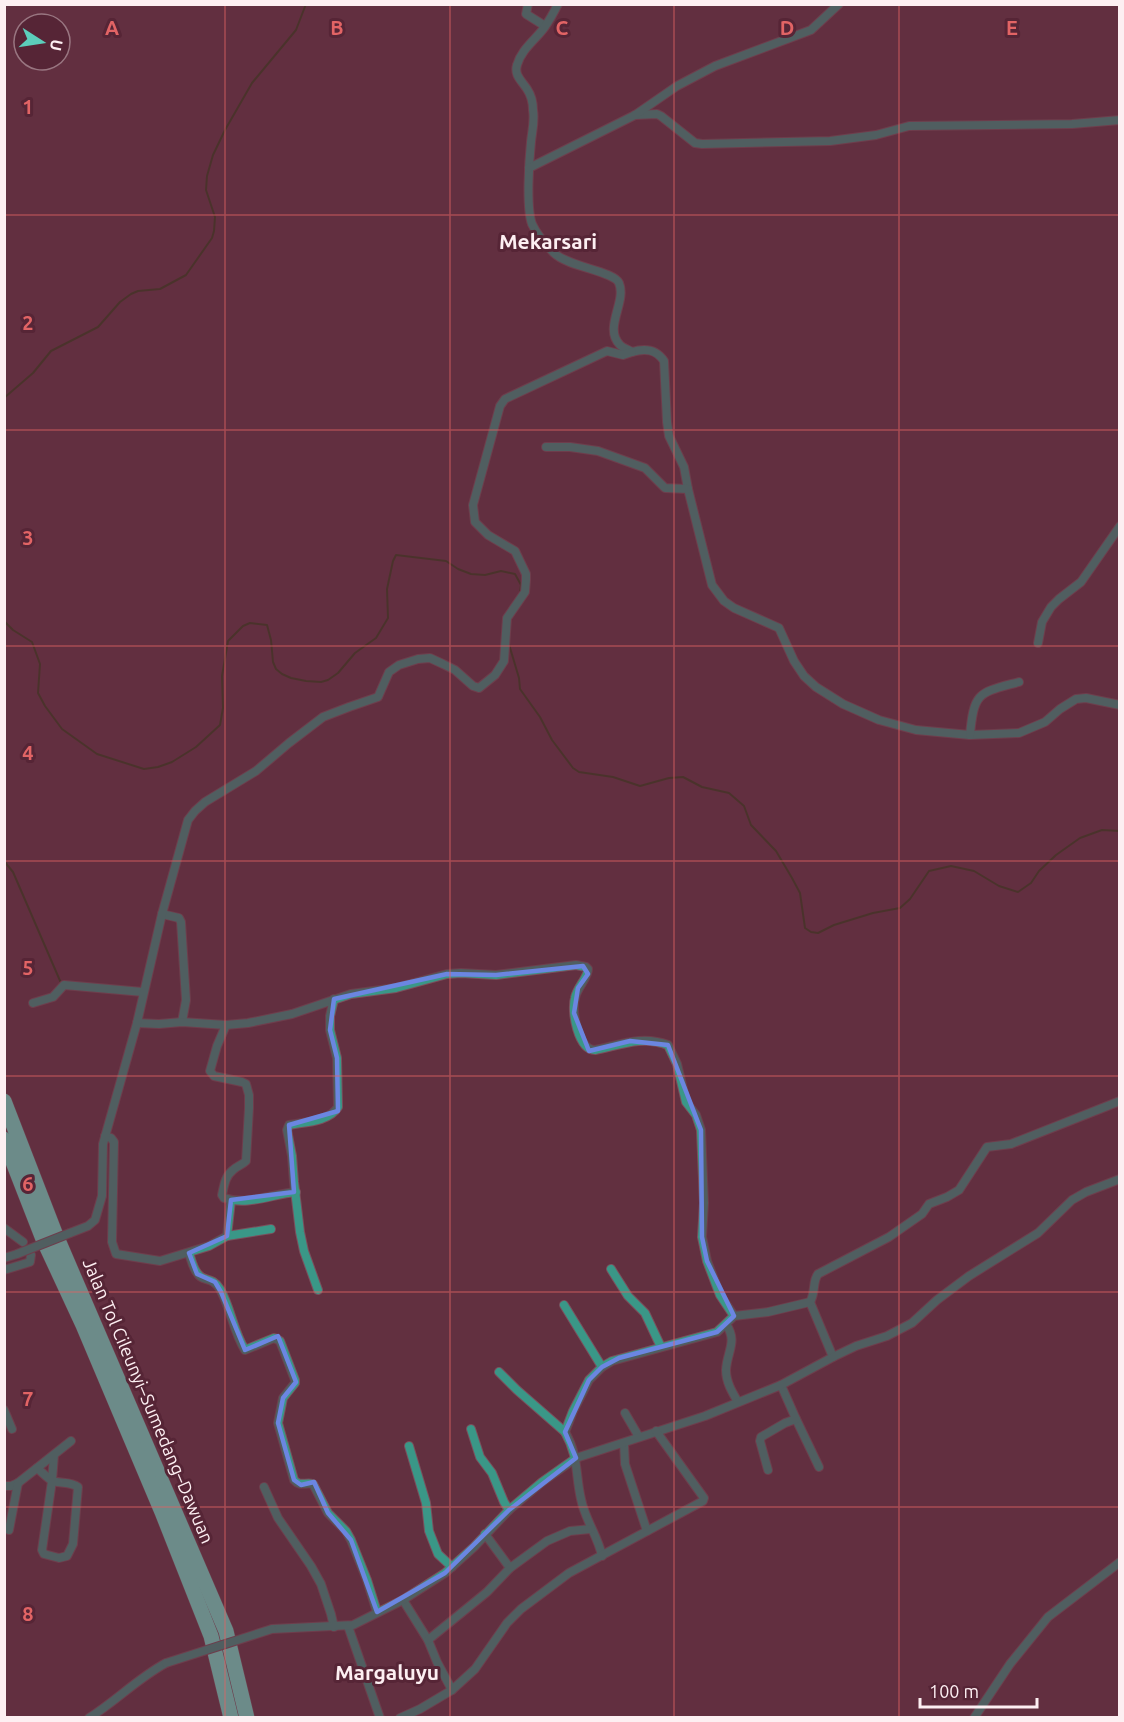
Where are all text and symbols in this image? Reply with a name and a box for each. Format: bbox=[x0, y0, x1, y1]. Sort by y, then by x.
north arrow bbox=[12, 12, 72, 72]
text: A bbox=[105, 16, 119, 39]
text: B bbox=[330, 16, 344, 39]
text: C bbox=[556, 16, 569, 39]
text: D bbox=[780, 16, 794, 39]
text: E bbox=[1006, 16, 1018, 39]
text: U bbox=[47, 38, 67, 52]
text: 1 bbox=[22, 95, 34, 118]
district label: Mekarsari bbox=[499, 229, 597, 253]
text: 2 bbox=[22, 311, 34, 334]
text: 3 bbox=[22, 526, 34, 549]
text: 4 bbox=[22, 741, 34, 764]
text: 5 bbox=[22, 956, 34, 979]
text: 6 bbox=[22, 1172, 34, 1195]
street label: Jalan Tol Cileunyi–Sumedang–Dawuan bbox=[80, 1255, 218, 1546]
text: 7 bbox=[22, 1387, 34, 1410]
text: 8 bbox=[22, 1602, 34, 1625]
district label: Margaluyu bbox=[335, 1660, 439, 1684]
scale bar bbox=[920, 1671, 1037, 1709]
text: 100 m bbox=[929, 1681, 979, 1701]

